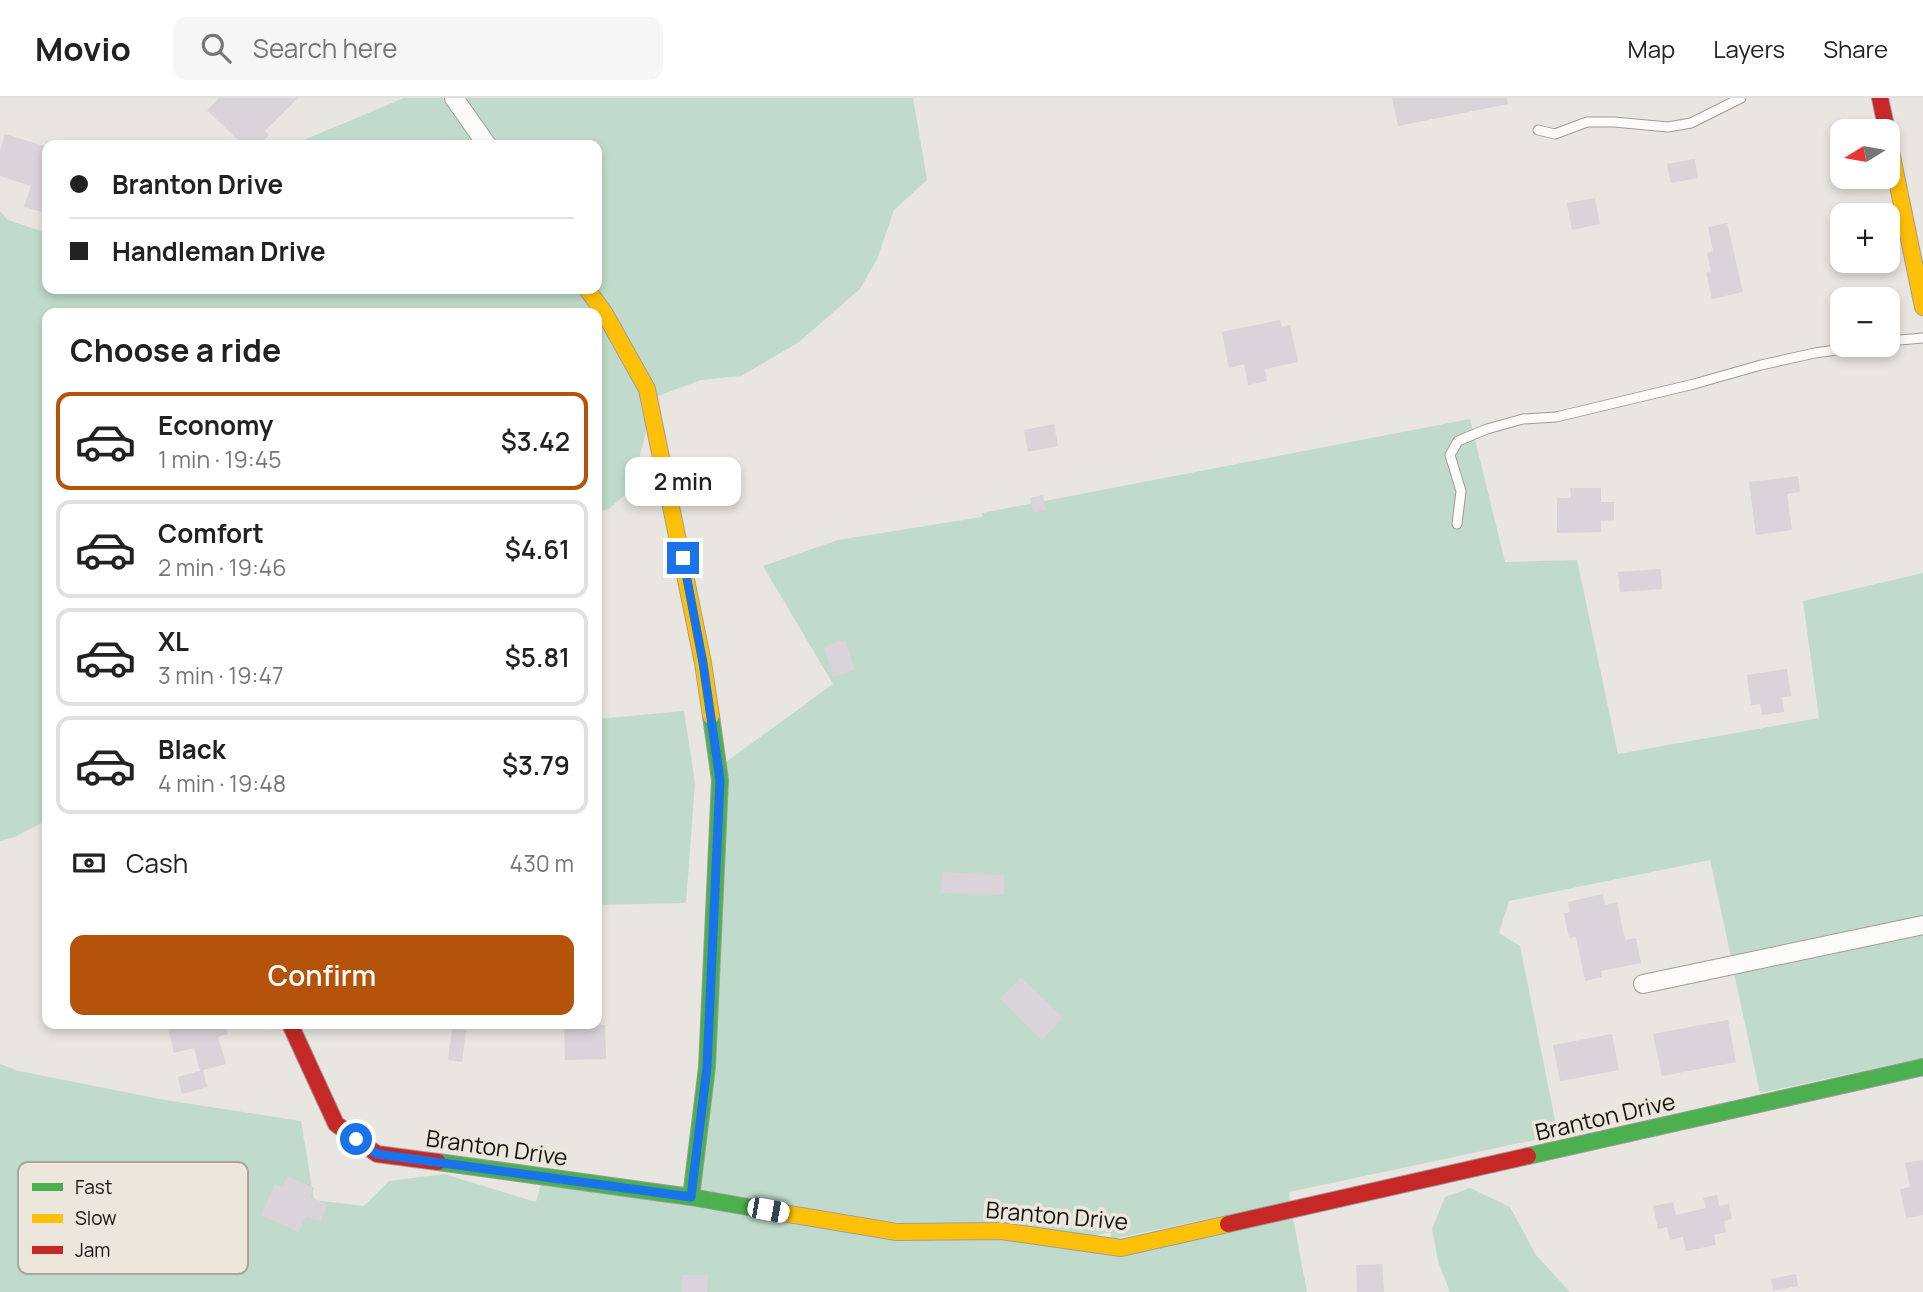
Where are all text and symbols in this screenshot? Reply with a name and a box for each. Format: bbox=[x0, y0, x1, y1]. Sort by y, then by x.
search box bbox=[173, 17, 663, 80]
text: Movio bbox=[35, 26, 131, 71]
icon: search bbox=[197, 29, 235, 67]
text: Search here bbox=[253, 30, 397, 66]
text: Map bbox=[1628, 32, 1675, 65]
text: Layers bbox=[1713, 32, 1785, 65]
text: Share bbox=[1823, 32, 1888, 65]
north arrow bbox=[1830, 119, 1900, 189]
map controls bbox=[1830, 119, 1900, 357]
text: Branton Drive bbox=[112, 166, 283, 202]
button: + bbox=[1830, 203, 1900, 273]
text: Handleman Drive bbox=[112, 233, 326, 269]
button: − bbox=[1830, 287, 1900, 357]
text: Choose a ride bbox=[70, 328, 281, 372]
text: Economy bbox=[158, 407, 273, 443]
icon: car bbox=[74, 410, 137, 473]
text: $3.42 bbox=[501, 423, 570, 459]
text: 1 min · 19:45 bbox=[158, 443, 281, 475]
callout: 2 min bbox=[625, 456, 741, 505]
text: 2 min bbox=[654, 465, 712, 497]
text: Comfort bbox=[158, 515, 264, 551]
icon: car bbox=[74, 518, 137, 581]
text: $4.61 bbox=[505, 531, 570, 567]
route end bbox=[667, 542, 699, 574]
text: 2 min · 19:46 bbox=[158, 551, 287, 583]
text: XL bbox=[158, 623, 189, 659]
icon: car bbox=[74, 626, 137, 689]
text: $5.81 bbox=[505, 639, 570, 675]
text: 3 min · 19:47 bbox=[158, 659, 284, 691]
text: Black bbox=[158, 731, 226, 767]
icon: car bbox=[74, 734, 137, 797]
text: $3.79 bbox=[502, 747, 570, 783]
text: 4 min · 19:48 bbox=[158, 767, 286, 799]
icon: cash bbox=[70, 844, 108, 882]
text: Cash bbox=[126, 845, 188, 881]
text: 430 m bbox=[510, 847, 574, 879]
button: Confirm bbox=[70, 935, 574, 1015]
street label: Branton Drive bbox=[1532, 1084, 1678, 1148]
street label: Branton Drive bbox=[424, 1121, 570, 1173]
route start bbox=[340, 1123, 372, 1155]
legend bbox=[18, 1162, 248, 1274]
text: Fast bbox=[75, 1174, 112, 1200]
street label: Branton Drive bbox=[984, 1193, 1130, 1237]
car bbox=[746, 1196, 791, 1224]
text: Slow bbox=[75, 1205, 117, 1231]
text: Jam bbox=[75, 1237, 110, 1263]

